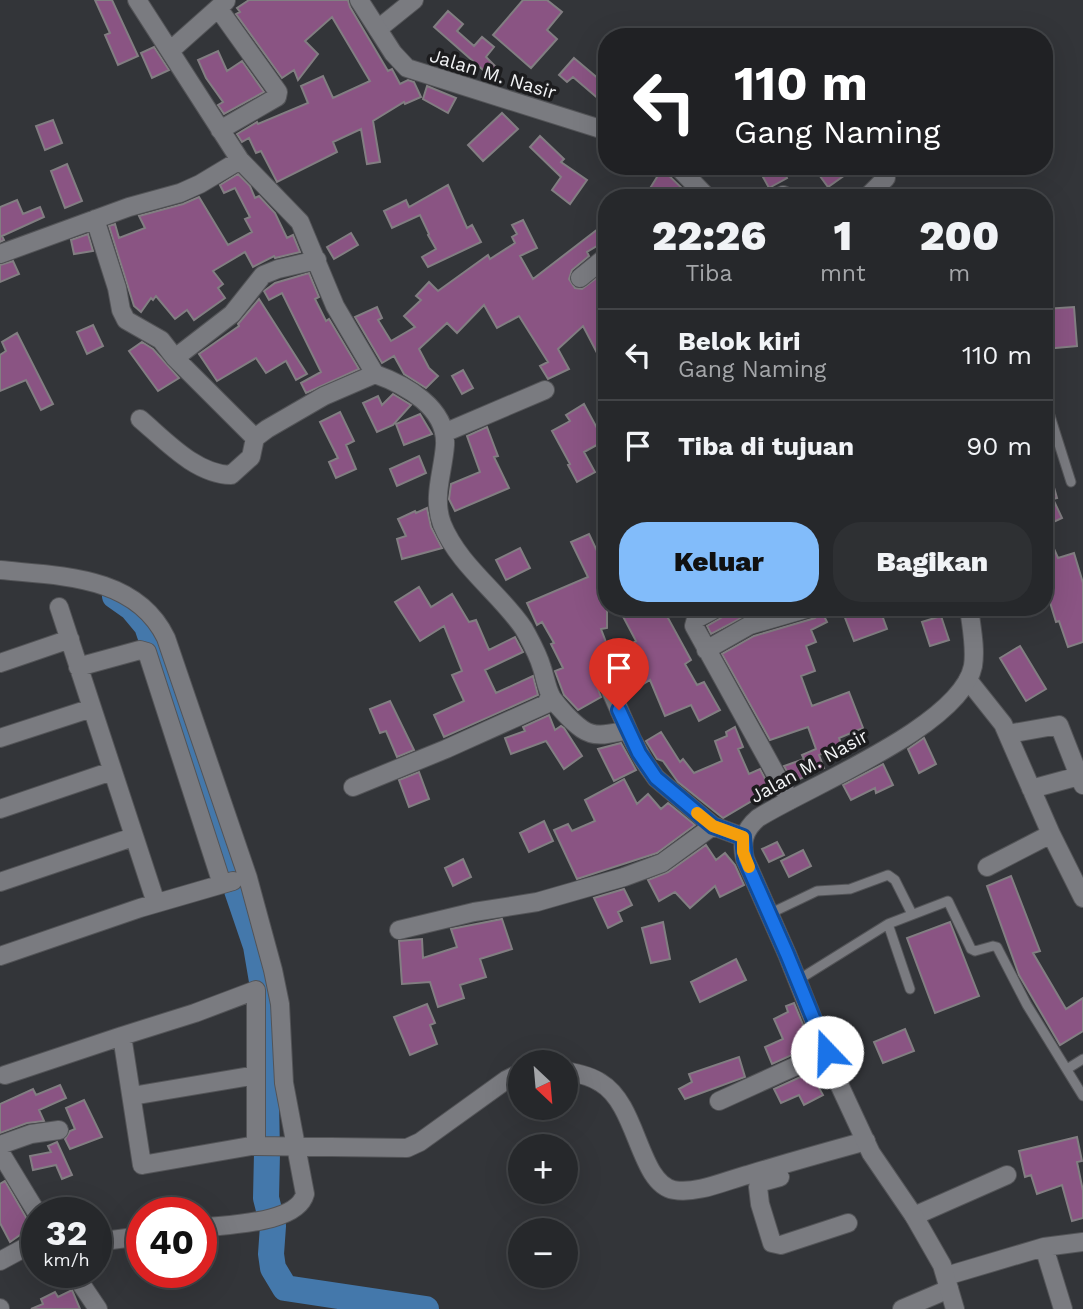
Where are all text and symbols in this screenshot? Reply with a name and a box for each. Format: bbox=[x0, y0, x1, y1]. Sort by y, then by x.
street label: Jalan M. Nasir bbox=[427, 44, 559, 104]
text: 110 m bbox=[734, 54, 868, 112]
icon: left bbox=[619, 56, 710, 147]
text: Gang Naming bbox=[734, 113, 940, 151]
text: 22:26 bbox=[652, 211, 766, 260]
text: 1 bbox=[833, 211, 852, 260]
text: 200 bbox=[919, 211, 999, 260]
text: Tiba bbox=[685, 260, 733, 287]
text: mnt bbox=[820, 260, 866, 287]
text: m bbox=[948, 260, 970, 287]
text: Belok kiri bbox=[678, 326, 801, 356]
icon: left bbox=[619, 336, 657, 374]
text: 110 m bbox=[962, 340, 1032, 370]
text: Gang Naming bbox=[678, 356, 826, 383]
icon: arrive bbox=[619, 427, 657, 465]
text: Tiba di tujuan bbox=[678, 431, 854, 461]
text: 90 m bbox=[966, 431, 1032, 461]
button: Keluar bbox=[619, 522, 819, 602]
button: Bagikan bbox=[833, 522, 1032, 602]
pin bbox=[589, 638, 649, 710]
icon: arrive bbox=[600, 649, 638, 687]
street label: Jalan M. Nasir bbox=[746, 724, 872, 808]
position arrow bbox=[790, 1015, 864, 1089]
north arrow bbox=[508, 1050, 578, 1120]
map controls bbox=[508, 1050, 578, 1288]
button: + bbox=[508, 1134, 578, 1204]
speed limit sign: 40 bbox=[126, 1197, 217, 1288]
text: 32 bbox=[46, 1212, 87, 1254]
button: − bbox=[508, 1218, 578, 1288]
text: km/h bbox=[43, 1249, 90, 1270]

